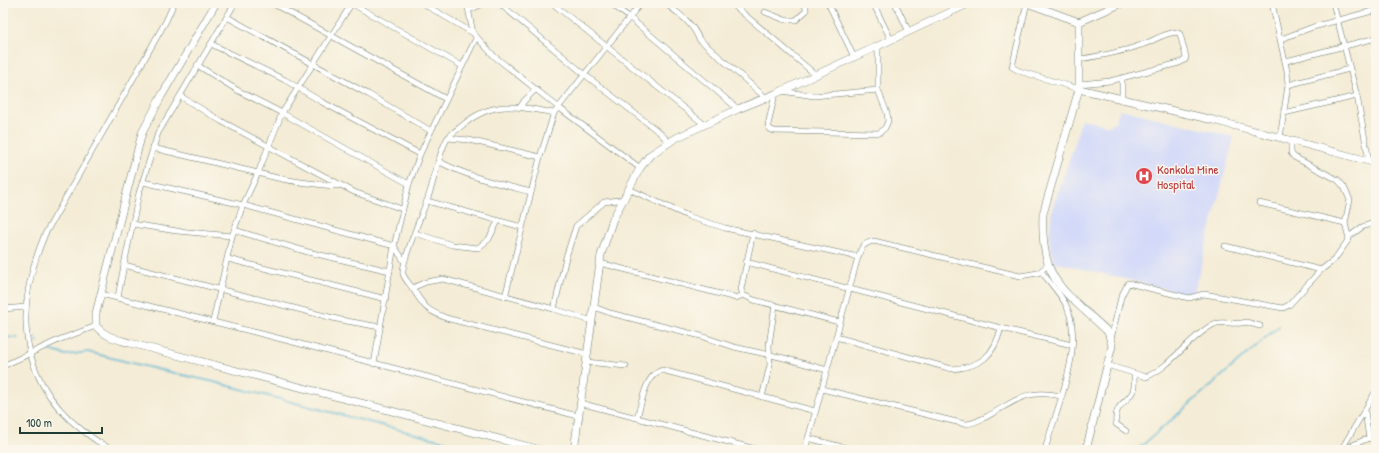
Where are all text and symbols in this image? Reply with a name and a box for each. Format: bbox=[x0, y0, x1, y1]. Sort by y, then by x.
place label: Konkola Mine Hospital bbox=[1157, 160, 1219, 193]
hospital icon: Konkola Mine Hospital bbox=[1134, 166, 1154, 186]
scale bar bbox=[20, 409, 102, 435]
text: 100 m bbox=[26, 414, 52, 431]

